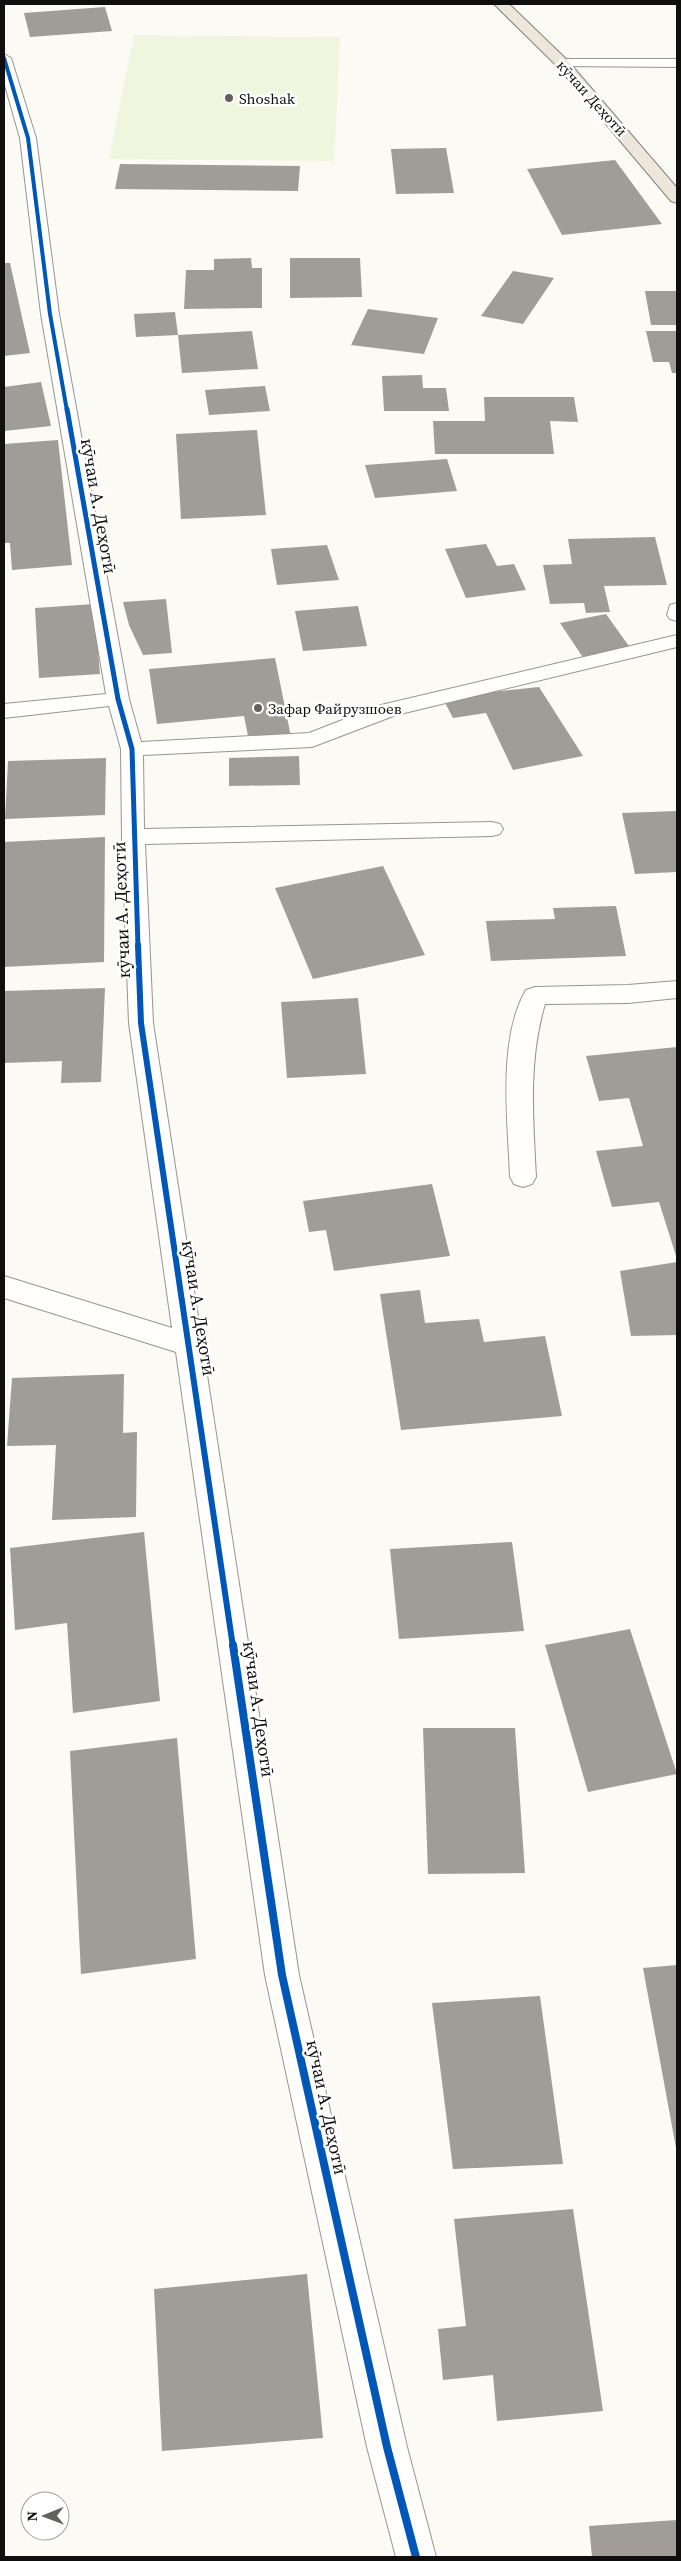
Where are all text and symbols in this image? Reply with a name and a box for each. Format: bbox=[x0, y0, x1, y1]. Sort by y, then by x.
street label: кӯчаи Деҳотӣ bbox=[552, 55, 632, 141]
place label: Shoshak bbox=[239, 88, 296, 109]
marker: Shoshak bbox=[223, 92, 235, 104]
street label: кӯчаи А. Деҳотӣ bbox=[75, 436, 123, 576]
place label: Зафар Файрузшоев bbox=[268, 698, 402, 719]
marker: Зафар Файрузшоев bbox=[252, 702, 264, 714]
street label: кӯчаи А. Деҳотӣ bbox=[106, 841, 136, 979]
street label: кӯчаи А. Деҳотӣ bbox=[176, 1238, 222, 1378]
street label: кӯчаи А. Деҳотӣ bbox=[237, 1639, 281, 1779]
street label: кӯчаи А. Деҳотӣ bbox=[301, 2037, 353, 2177]
north arrow bbox=[20, 2491, 70, 2541]
text: N bbox=[22, 2511, 42, 2522]

